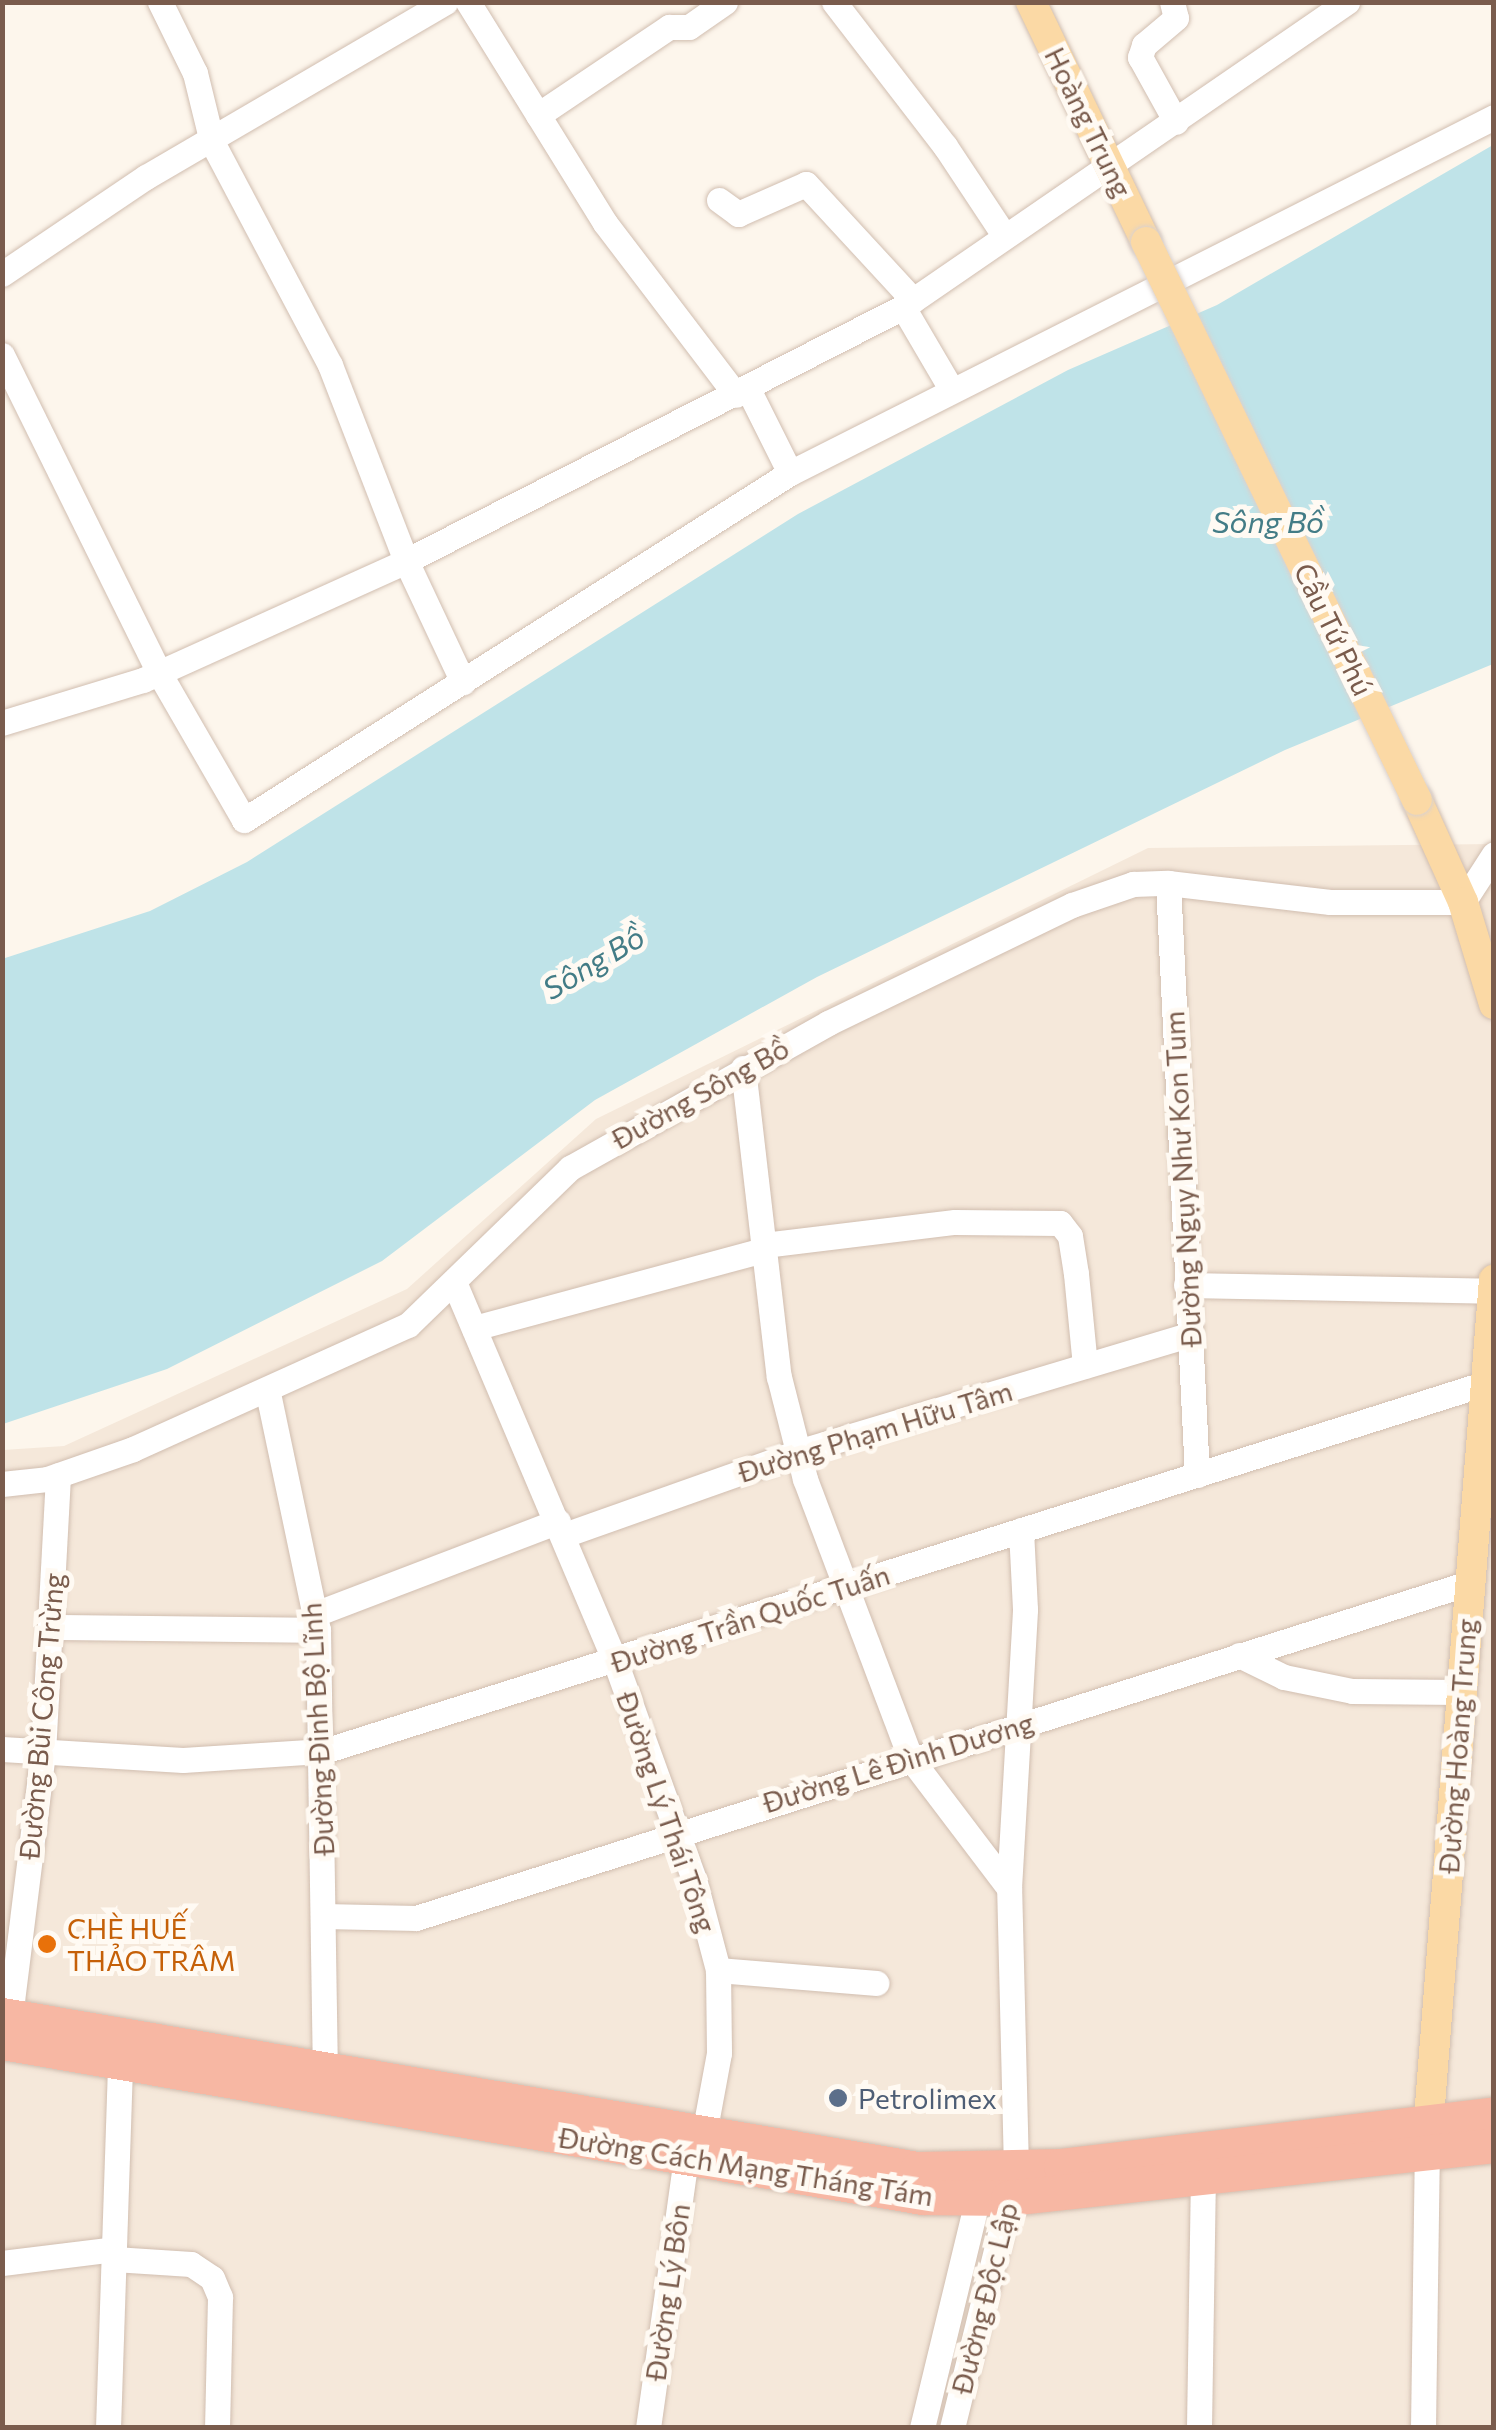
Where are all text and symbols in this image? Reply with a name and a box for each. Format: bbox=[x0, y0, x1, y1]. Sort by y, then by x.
street label: Hoàng Trung bbox=[1038, 42, 1140, 202]
water label: Sông Bồ bbox=[1212, 503, 1324, 539]
street label: Cầu Tứ Phú bbox=[1288, 557, 1380, 701]
water label: Sông Bồ bbox=[536, 918, 650, 1006]
street label: Đường Ngụy Như Kon Tum bbox=[1156, 1010, 1208, 1348]
street label: Đường Sông Bồ bbox=[606, 1031, 794, 1155]
street label: Đường Phạm Hữu Tâm bbox=[734, 1373, 1016, 1489]
street label: Đường Trần Quốc Tuấn bbox=[606, 1557, 894, 1679]
street label: Đường Bùi Công Trừng bbox=[12, 1571, 70, 1861]
street label: Đường Đinh Bộ Lĩnh bbox=[294, 1602, 340, 1856]
street label: Đường Hoàng Trung bbox=[1431, 1618, 1483, 1874]
street label: Đường Lý Thái Tông bbox=[610, 1687, 724, 1937]
street label: Đường Lê Đình Dương bbox=[759, 1705, 1037, 1819]
place label: CHÈ HUẾ THẢO TRÂM bbox=[67, 1911, 235, 1977]
marker: CHÈ HUẾ THẢO TRÂM bbox=[36, 1933, 58, 1955]
place label: Petrolimex bbox=[858, 2081, 997, 2115]
marker: Petrolimex bbox=[827, 2087, 849, 2109]
street label: Đường Cách Mạng Tháng Tám bbox=[556, 2120, 936, 2212]
street label: Đường Độc Lập bbox=[944, 2199, 1024, 2397]
street label: Đường Lý Bôn bbox=[638, 2201, 696, 2383]

